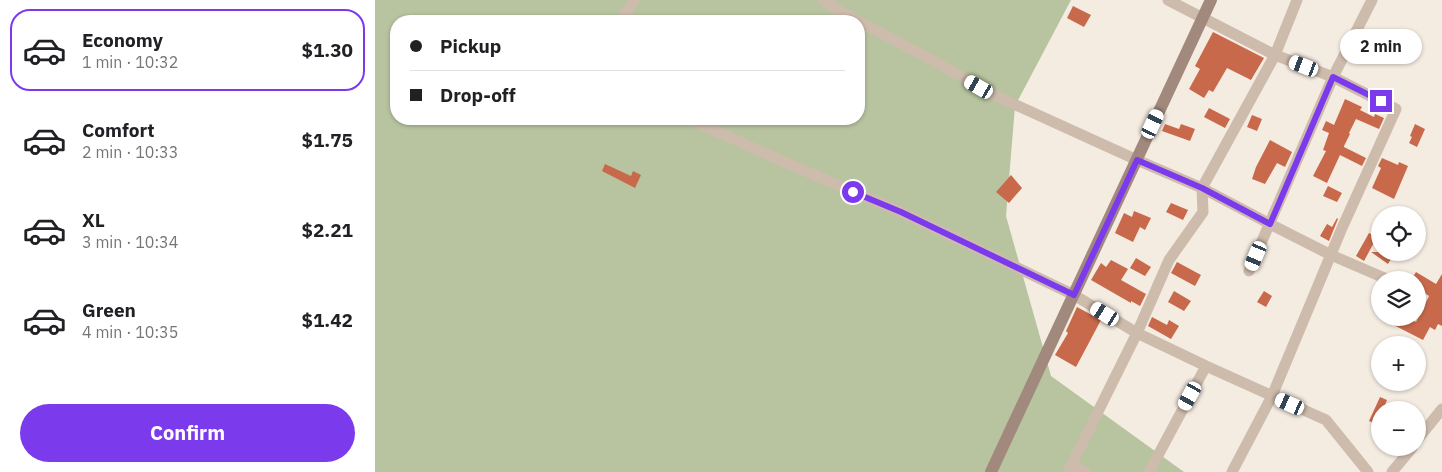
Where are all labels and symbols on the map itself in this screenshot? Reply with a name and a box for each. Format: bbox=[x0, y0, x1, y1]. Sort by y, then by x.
callout: 2 min bbox=[1340, 28, 1422, 64]
car bbox=[1287, 54, 1320, 78]
car bbox=[962, 73, 995, 101]
route end bbox=[1370, 90, 1392, 112]
car bbox=[1139, 107, 1166, 141]
route start bbox=[842, 181, 864, 203]
car bbox=[1243, 239, 1268, 273]
car bbox=[1088, 300, 1121, 328]
car bbox=[1176, 379, 1203, 413]
car bbox=[1273, 391, 1306, 417]

